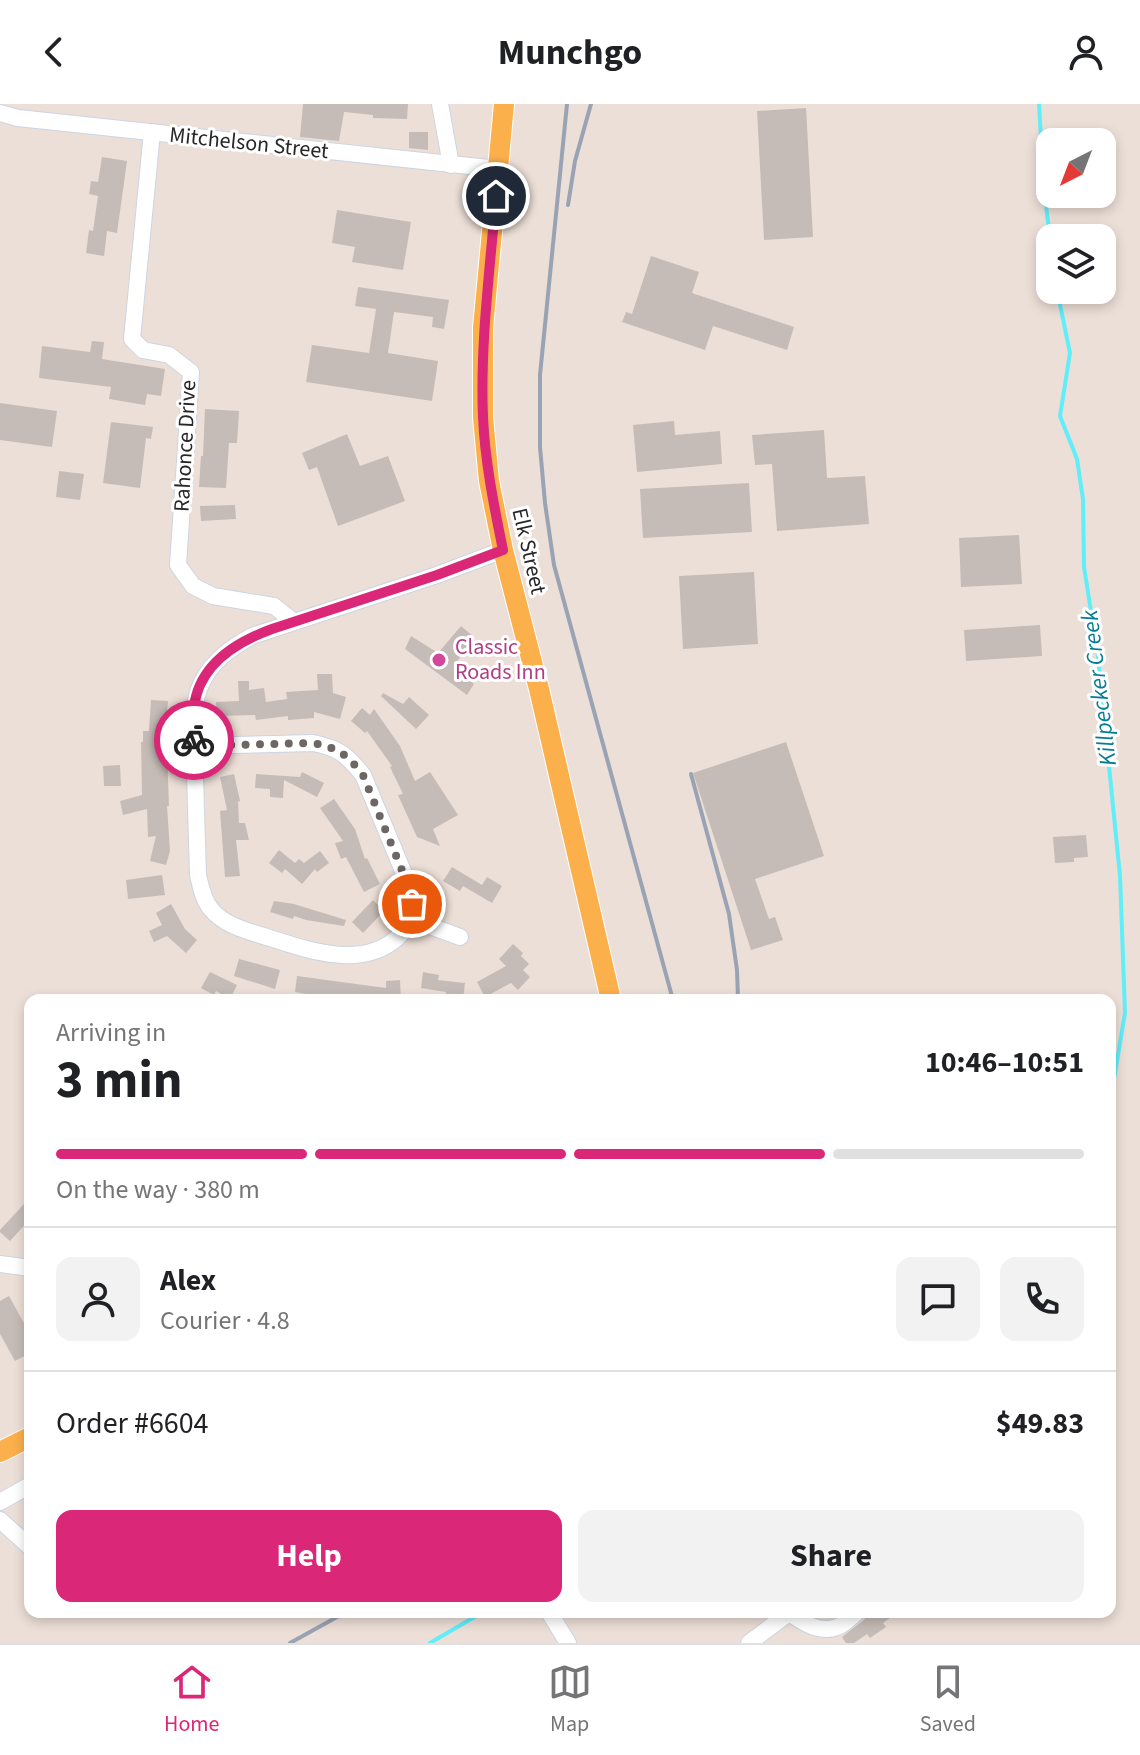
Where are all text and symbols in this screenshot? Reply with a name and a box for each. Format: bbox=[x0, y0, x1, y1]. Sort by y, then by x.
text: Munchgo bbox=[498, 27, 642, 78]
icon: back bbox=[32, 30, 76, 74]
icon: person bbox=[1064, 30, 1108, 74]
street label: Mitchelson Street bbox=[168, 119, 331, 167]
north arrow bbox=[1036, 128, 1116, 208]
map controls bbox=[1036, 128, 1116, 304]
pin bbox=[462, 162, 530, 230]
icon: home bbox=[474, 174, 518, 218]
button: layers bbox=[1036, 224, 1116, 304]
street label: Rahonce Drive bbox=[166, 379, 204, 513]
street label: Elk Street bbox=[504, 505, 555, 598]
water label: Killpecker Creek bbox=[1072, 607, 1126, 768]
place label: Classic Roads Inn bbox=[455, 631, 546, 688]
marker: Classic Roads Inn bbox=[430, 651, 448, 669]
courier bbox=[154, 700, 234, 780]
icon: bike bbox=[172, 718, 216, 762]
pin bbox=[378, 870, 446, 938]
icon: bag bbox=[390, 882, 434, 926]
text: Arriving in bbox=[56, 1014, 166, 1051]
text: 10:46–10:51 bbox=[925, 1041, 1084, 1084]
text: 3 min bbox=[56, 1044, 183, 1118]
text: On the way · 380 m bbox=[56, 1171, 260, 1208]
button: person bbox=[56, 1257, 140, 1341]
button: chat bbox=[896, 1257, 980, 1341]
button: phone bbox=[1000, 1257, 1084, 1341]
text: Alex bbox=[160, 1259, 216, 1302]
text: Courier · 4.8 bbox=[160, 1302, 290, 1339]
text: Order #6604 bbox=[56, 1402, 209, 1445]
text: $49.83 bbox=[996, 1402, 1084, 1445]
button: Help bbox=[56, 1510, 562, 1602]
button: Share bbox=[578, 1510, 1084, 1602]
tab: Home bbox=[164, 1660, 219, 1740]
tab: Map bbox=[548, 1660, 592, 1740]
tab: Saved bbox=[920, 1660, 976, 1740]

